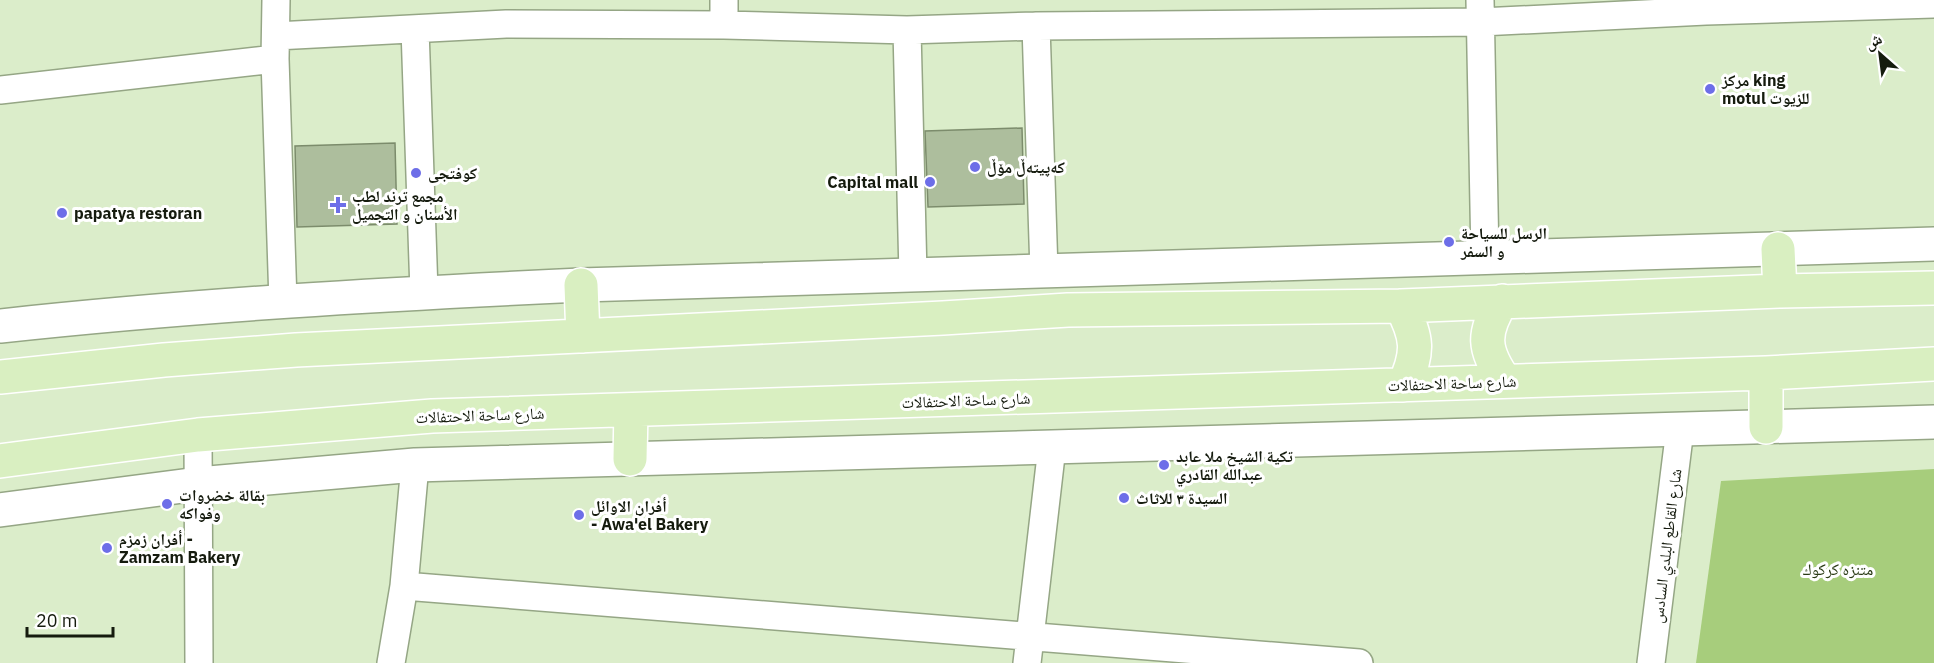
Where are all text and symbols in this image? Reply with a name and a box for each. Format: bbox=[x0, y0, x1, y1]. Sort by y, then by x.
north arrow bbox=[1850, 24, 1910, 84]
text: ش bbox=[1861, 28, 1885, 54]
place label: مركز king motul للزيوت bbox=[1721, 70, 1809, 108]
marker: مركز king motul للزيوت bbox=[1703, 82, 1717, 96]
place label: کەپیتەڵ مۆڵ bbox=[987, 157, 1065, 177]
marker: کەپیتەڵ مۆڵ bbox=[968, 160, 982, 174]
place label: كوفتجى bbox=[428, 163, 477, 183]
marker: كوفتجى bbox=[409, 166, 423, 180]
place label: Capital mall bbox=[827, 172, 918, 192]
marker: Capital mall bbox=[923, 175, 937, 189]
place label: مجمع ترند لطب الأسنان و التجميل bbox=[352, 186, 457, 224]
marker: مجمع ترند لطب الأسنان و التجميل bbox=[329, 196, 347, 214]
place label: papatya restoran bbox=[74, 203, 202, 223]
marker: papatya restoran bbox=[55, 206, 69, 220]
place label: الرسل للسياحة و السفر bbox=[1460, 223, 1547, 261]
marker: الرسل للسياحة و السفر bbox=[1442, 235, 1456, 249]
street label: شارع ساحة الاحتفالات bbox=[1387, 371, 1517, 396]
street label: شارع ساحة الاحتفالات bbox=[901, 388, 1031, 413]
street label: شارع ساحة الاحتفالات bbox=[415, 403, 545, 428]
place label: تكية الشيخ ملا عابد عبدالله القادري bbox=[1176, 446, 1293, 487]
marker: تكية الشيخ ملا عابد عبدالله القادري bbox=[1157, 458, 1171, 472]
street label: شارع القاطع البلدي السادس bbox=[1647, 468, 1688, 625]
place label: بقالة خضروات وفواكه bbox=[179, 485, 265, 523]
place label: السيدة ٣ للاثاث bbox=[1136, 488, 1227, 508]
marker: السيدة ٣ للاثاث bbox=[1117, 491, 1131, 505]
place label: أفران الاوائل - Awa'el Bakery bbox=[591, 496, 709, 534]
marker: بقالة خضروات وفواكه bbox=[160, 497, 174, 511]
marker: أفران الاوائل - Awa'el Bakery bbox=[572, 508, 586, 522]
place label: أفران زمزم - Zamzam Bakery bbox=[119, 529, 241, 567]
marker: أفران زمزم - Zamzam Bakery bbox=[100, 541, 114, 555]
park label: متنزه كركوك bbox=[1803, 559, 1873, 579]
scale bar bbox=[27, 600, 112, 638]
text: 20 m bbox=[36, 609, 78, 632]

